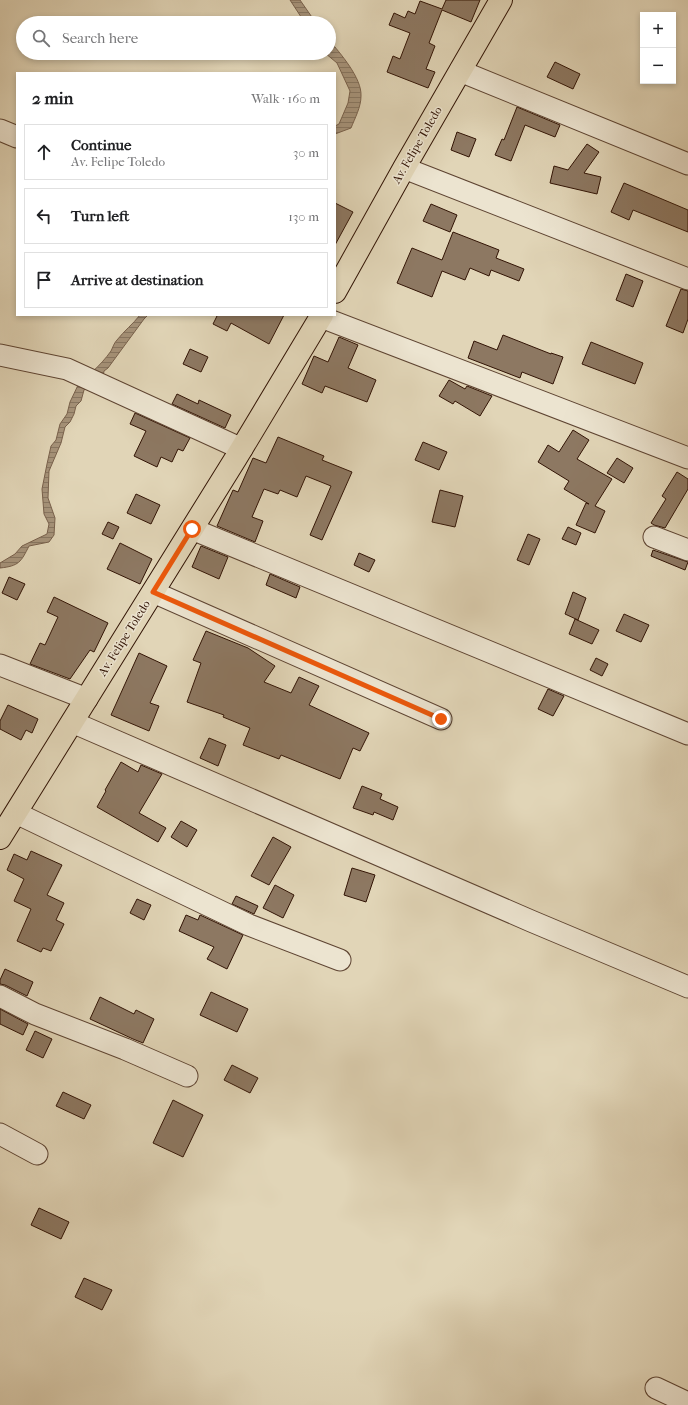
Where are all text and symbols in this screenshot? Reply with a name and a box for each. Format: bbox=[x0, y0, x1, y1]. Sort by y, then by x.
map controls bbox=[640, 12, 676, 84]
button: + bbox=[640, 12, 676, 48]
search box bbox=[16, 16, 336, 60]
icon: search bbox=[30, 27, 52, 49]
text: Search here bbox=[62, 29, 138, 47]
button: − bbox=[640, 48, 676, 84]
text: 2 min bbox=[32, 88, 73, 108]
text: Walk · 160 m bbox=[251, 91, 320, 106]
street label: Av. Felipe Toledo bbox=[389, 104, 445, 187]
text: Continue bbox=[71, 136, 131, 154]
icon: ahead bbox=[33, 141, 55, 163]
text: 30 m bbox=[293, 145, 319, 160]
text: Av. Felipe Toledo bbox=[71, 154, 165, 169]
icon: left bbox=[33, 205, 55, 227]
text: Turn left bbox=[71, 207, 129, 225]
text: 130 m bbox=[288, 209, 319, 224]
icon: arrive bbox=[33, 269, 55, 291]
text: Arrive at destination bbox=[71, 271, 203, 289]
route start bbox=[183, 520, 201, 538]
street label: Av. Felipe Toledo bbox=[95, 597, 153, 679]
route end bbox=[432, 710, 450, 728]

